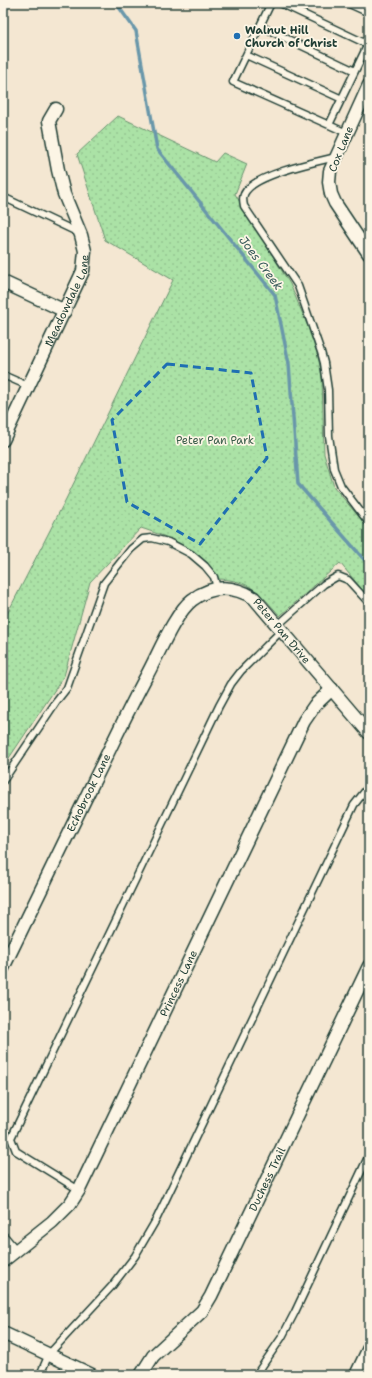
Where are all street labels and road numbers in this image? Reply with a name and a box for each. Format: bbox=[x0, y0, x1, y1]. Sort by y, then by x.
street label: Cox Lane bbox=[325, 124, 357, 174]
street label: Meadowdale Lane bbox=[41, 254, 92, 349]
street label: Peter Pan Drive bbox=[250, 595, 314, 667]
street label: Echobrook Lane bbox=[63, 751, 114, 834]
street label: Princess Lane bbox=[156, 947, 201, 1019]
street label: Duchess Trail bbox=[245, 1144, 289, 1214]

